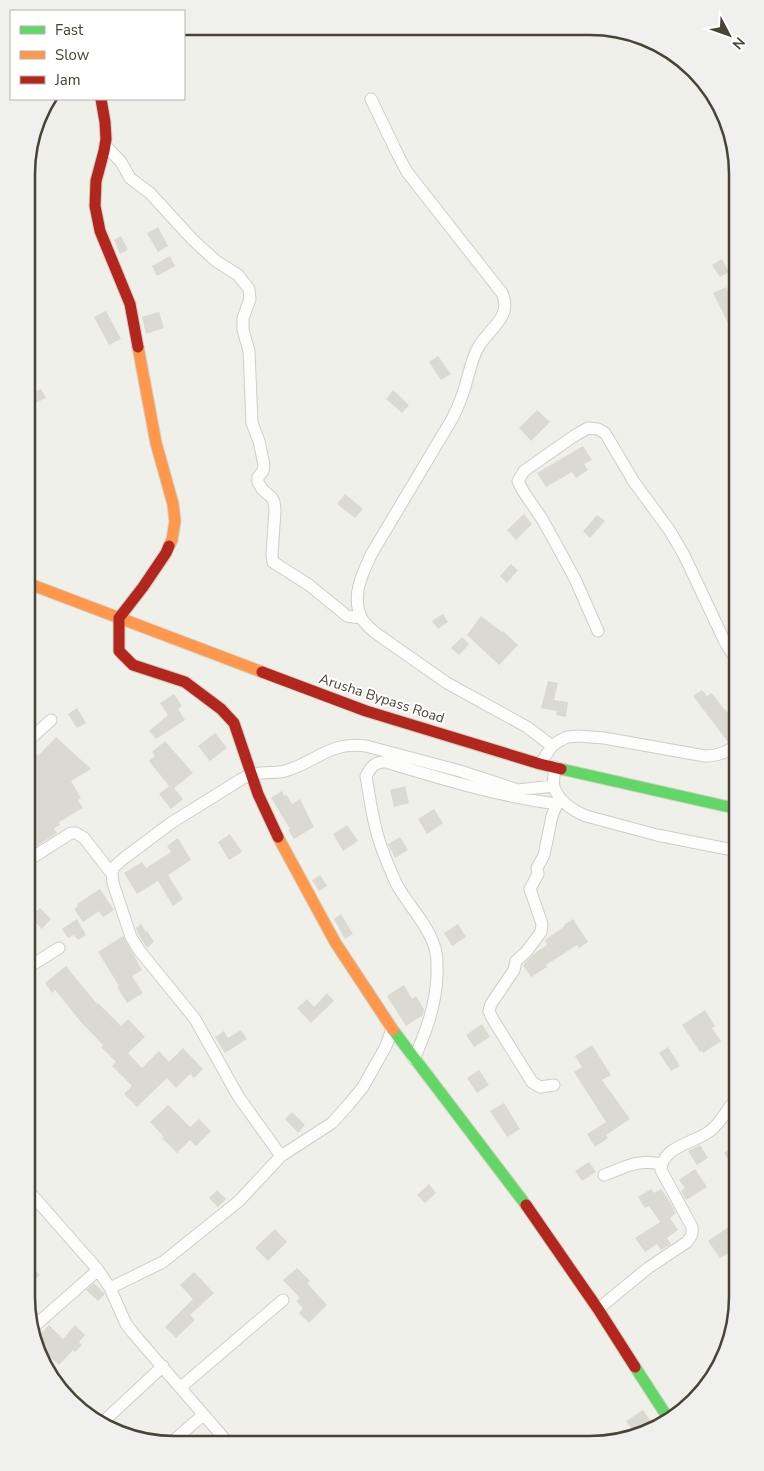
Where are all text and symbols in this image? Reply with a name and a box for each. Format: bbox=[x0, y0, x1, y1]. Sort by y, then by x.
legend bbox=[10, 10, 185, 100]
north arrow bbox=[704, 10, 754, 60]
text: Fast bbox=[55, 20, 84, 40]
text: N bbox=[728, 33, 749, 53]
text: Slow bbox=[55, 45, 90, 65]
text: Jam bbox=[54, 70, 81, 90]
street label: Arusha Bypass Road bbox=[317, 669, 447, 728]

